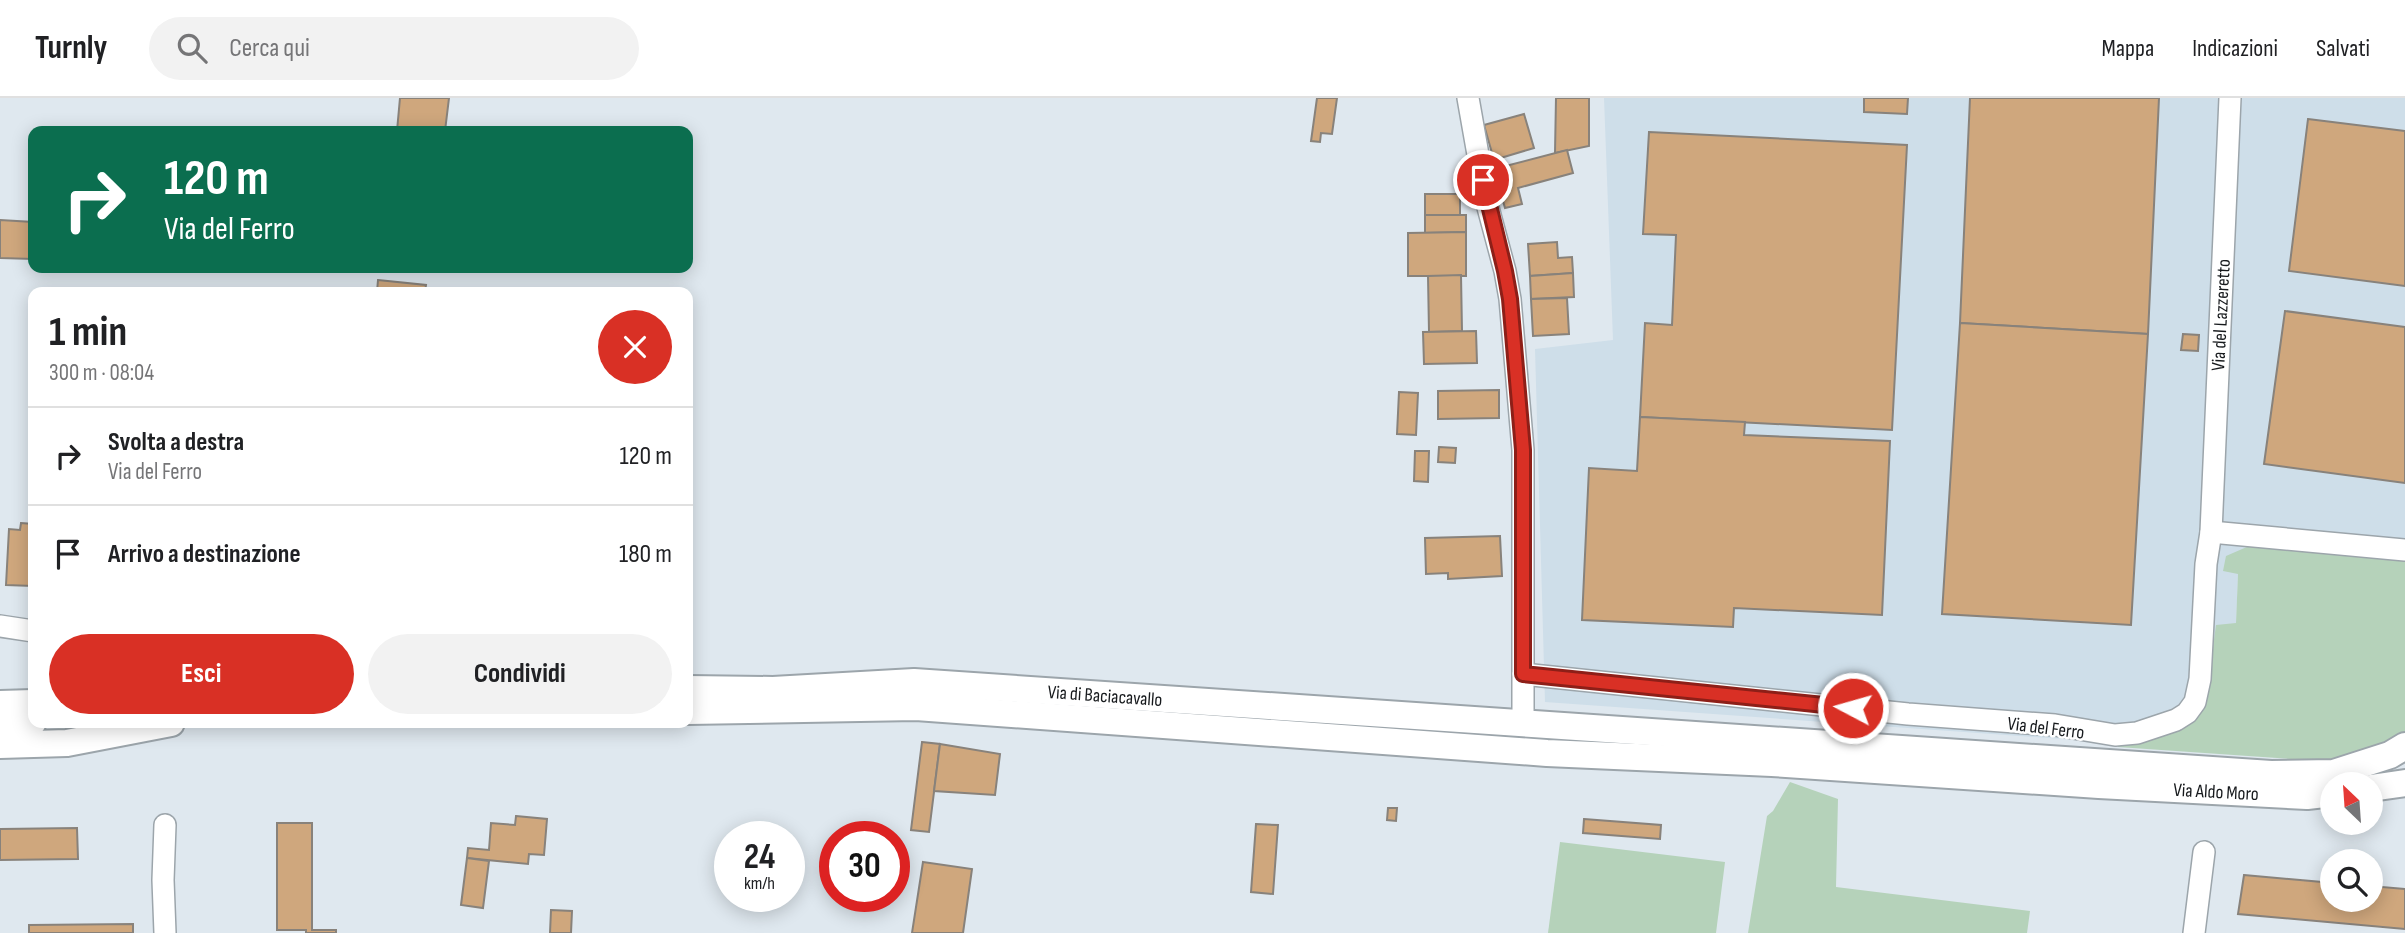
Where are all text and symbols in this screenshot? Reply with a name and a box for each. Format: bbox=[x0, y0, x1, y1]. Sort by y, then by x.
search box bbox=[149, 17, 639, 80]
text: Turnly bbox=[35, 28, 107, 68]
icon: search bbox=[173, 29, 211, 67]
text: Cerca qui bbox=[229, 33, 310, 64]
text: Mappa bbox=[2102, 34, 2154, 63]
text: Indicazioni bbox=[2192, 34, 2278, 63]
text: Salvati bbox=[2316, 34, 2370, 63]
text: 120 m bbox=[164, 150, 269, 209]
pin bbox=[1453, 150, 1513, 210]
icon: right bbox=[49, 154, 140, 245]
icon: arrive bbox=[1464, 161, 1502, 199]
text: Via del Ferro bbox=[164, 210, 295, 249]
street label: Via del Lazzeretto bbox=[2207, 259, 2236, 372]
text: 1 min bbox=[49, 307, 127, 358]
button: close bbox=[598, 310, 672, 384]
text: 300 m · 08:04 bbox=[49, 359, 154, 387]
text: Svolta a destra bbox=[108, 427, 244, 458]
icon: right bbox=[49, 437, 87, 475]
text: 120 m bbox=[619, 441, 672, 472]
text: Via del Ferro bbox=[108, 458, 202, 486]
icon: arrive bbox=[49, 535, 87, 573]
text: Arrivo a destinazione bbox=[108, 539, 301, 570]
text: 180 m bbox=[619, 539, 672, 570]
button: Esci bbox=[49, 634, 354, 714]
button: Condividi bbox=[368, 634, 672, 714]
position arrow bbox=[1816, 671, 1890, 745]
street label: Via di Baciacavallo bbox=[1047, 681, 1163, 712]
street label: Via del Ferro bbox=[2006, 712, 2086, 745]
north arrow bbox=[2320, 772, 2384, 835]
map controls bbox=[2320, 772, 2383, 912]
street label: Via Aldo Moro bbox=[2173, 779, 2259, 806]
speed limit sign: 30 bbox=[819, 821, 910, 912]
text: 24 bbox=[744, 836, 775, 879]
button: search bbox=[2320, 849, 2383, 912]
text: km/h bbox=[744, 873, 775, 894]

